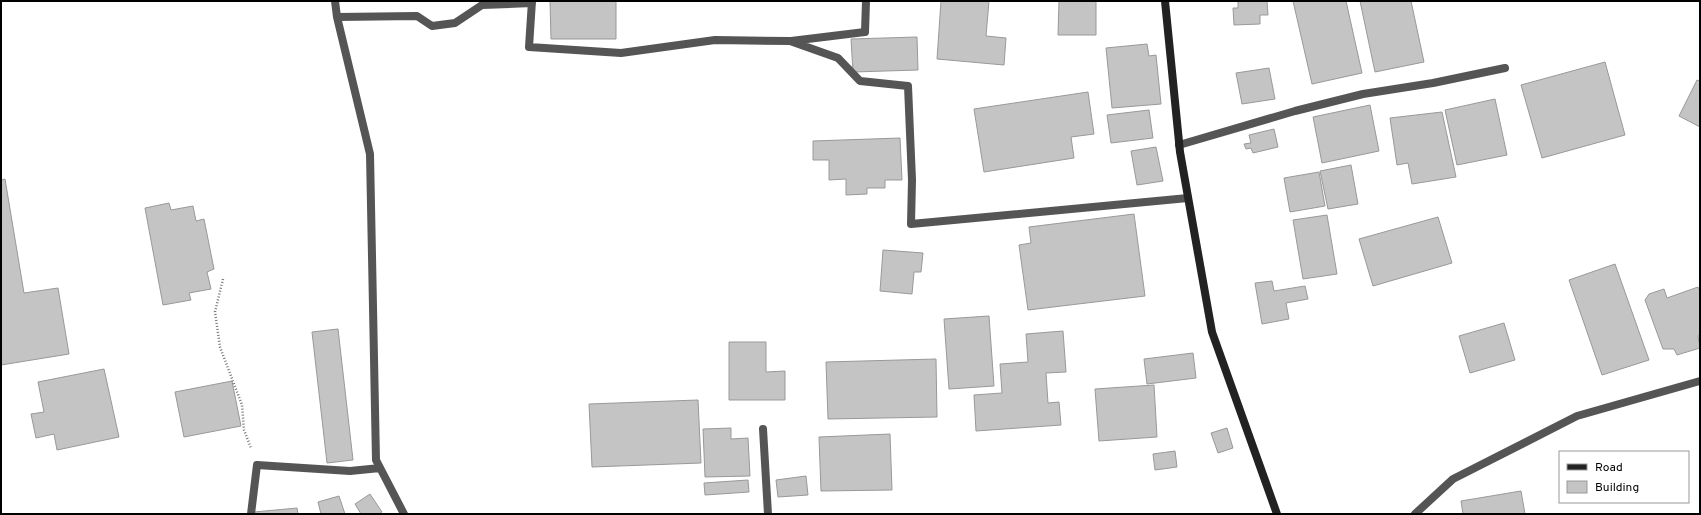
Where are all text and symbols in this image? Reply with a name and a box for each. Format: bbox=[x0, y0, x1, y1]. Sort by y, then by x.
legend bbox=[1559, 451, 1689, 503]
text: Road bbox=[1595, 460, 1623, 476]
text: Building bbox=[1595, 480, 1639, 496]

